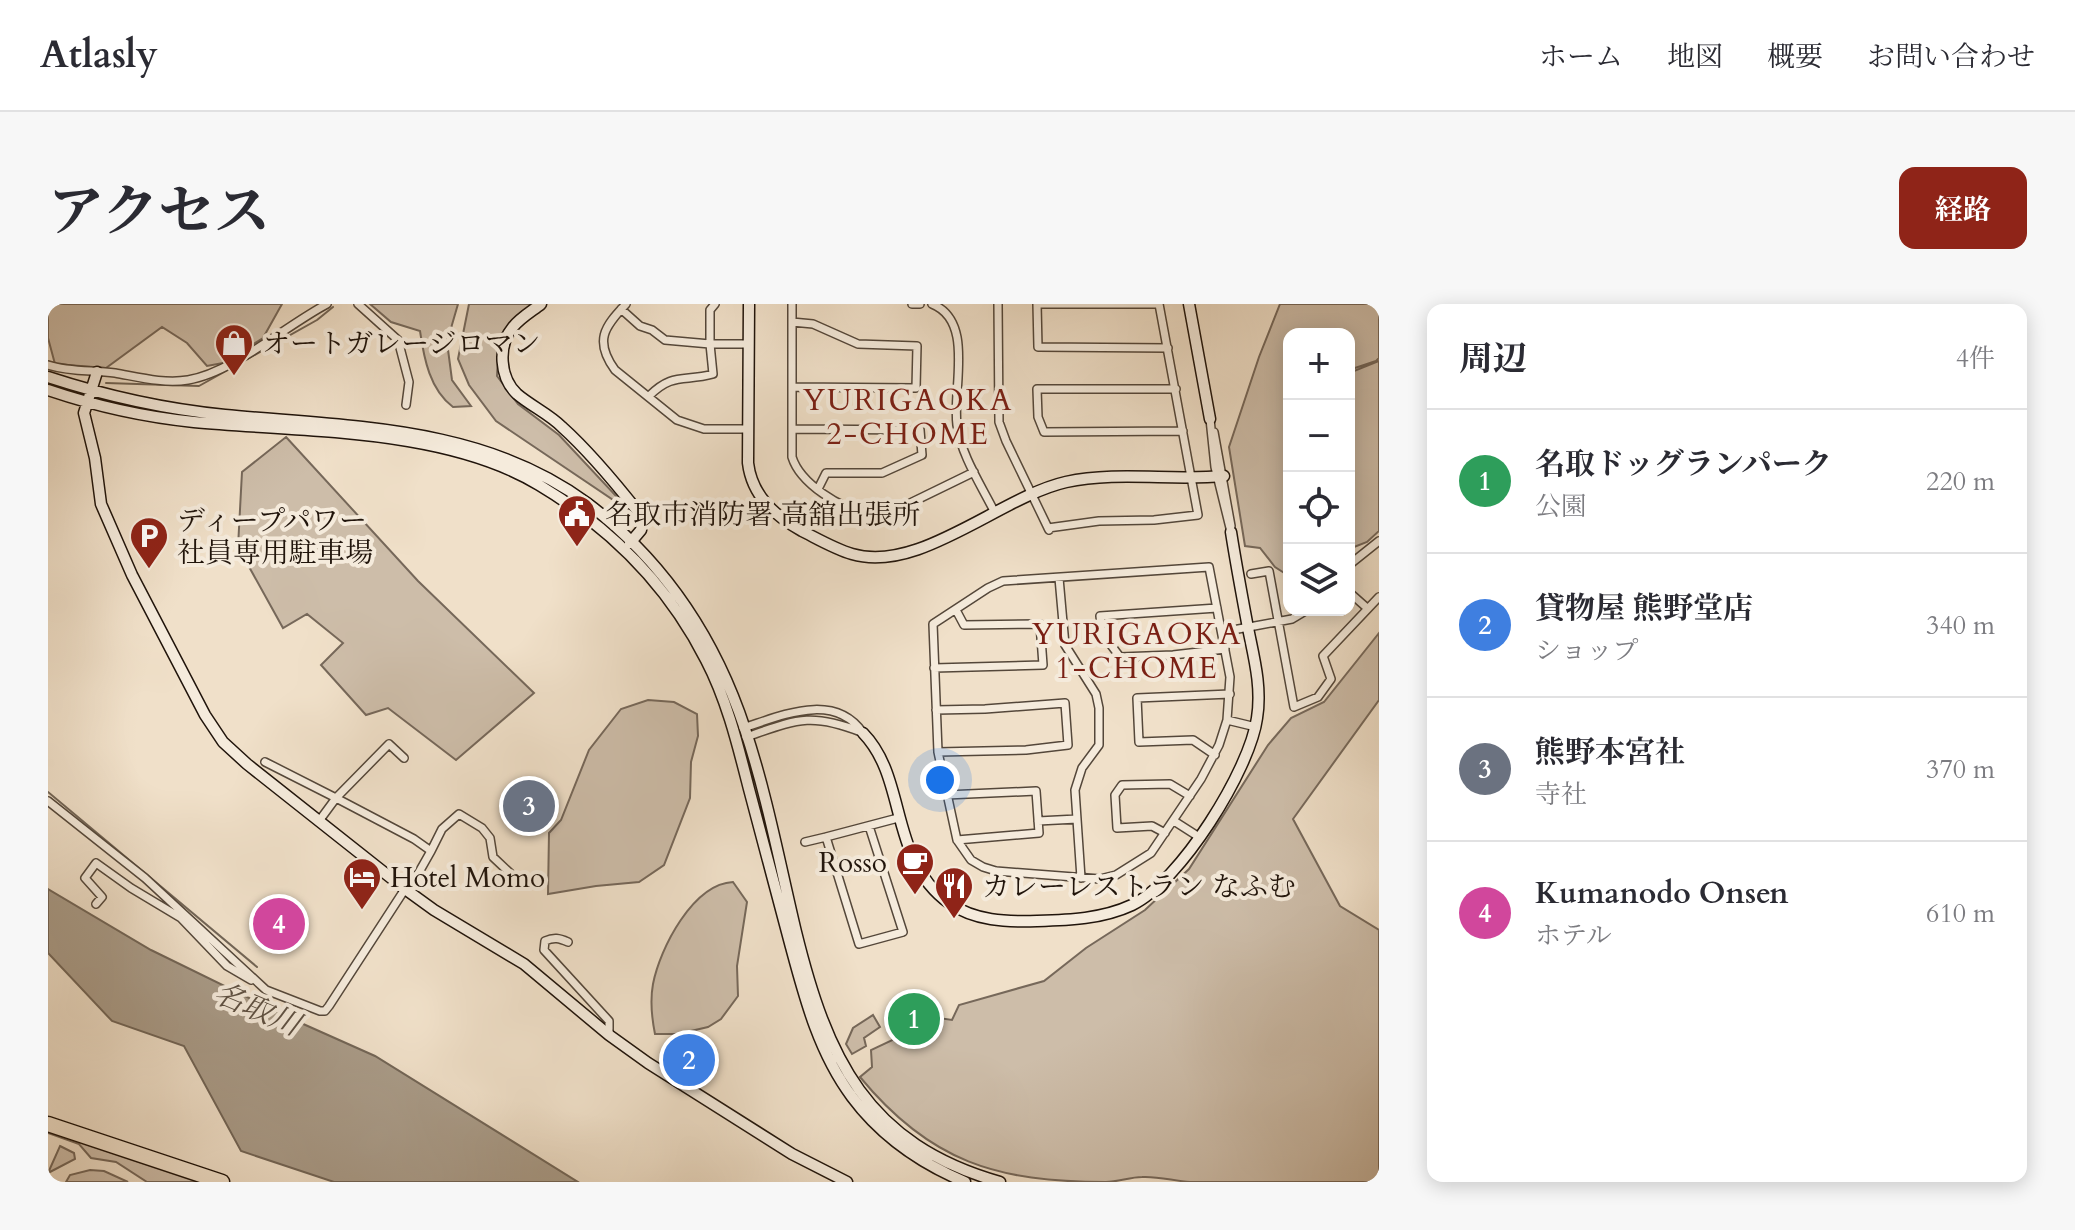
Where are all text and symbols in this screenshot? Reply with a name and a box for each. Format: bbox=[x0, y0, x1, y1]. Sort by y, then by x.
text: Atlasly bbox=[40, 29, 158, 81]
text: ホーム bbox=[1539, 38, 1623, 76]
text: 地図 bbox=[1667, 38, 1723, 76]
text: 概要 bbox=[1767, 38, 1823, 76]
text: お問い合わせ bbox=[1867, 38, 2035, 76]
button: 経路 bbox=[1899, 167, 2027, 249]
text: アクセス bbox=[48, 175, 270, 250]
shop icon: オートガレージロマン bbox=[213, 322, 255, 377]
place label: オートガレージロマン bbox=[262, 325, 541, 363]
map controls bbox=[1283, 328, 1355, 616]
button: + bbox=[1283, 328, 1355, 400]
text: 周辺 bbox=[1459, 336, 1527, 382]
text: 4件 bbox=[1956, 341, 1995, 376]
district label: YURIGAOKA 2-CHOME bbox=[803, 380, 1013, 455]
button: − bbox=[1283, 400, 1355, 472]
text: 名取ドッグランパーク bbox=[1535, 444, 1832, 485]
text: 1 bbox=[1478, 464, 1492, 499]
text: 220 m bbox=[1926, 464, 1995, 499]
button: locate bbox=[1283, 472, 1355, 544]
text: 公園 bbox=[1535, 489, 1587, 524]
public building icon: 名取市消防署 高舘出張所 bbox=[556, 493, 598, 548]
place label: 名取市消防署 高舘出張所 bbox=[605, 496, 921, 534]
place label: ディープパワー 社員専用駐車場 bbox=[177, 502, 373, 572]
parking icon: ディープパワー 社員専用駐車場 bbox=[128, 515, 170, 570]
button: layers bbox=[1283, 544, 1355, 616]
text: 貸物屋 熊野堂店 bbox=[1535, 588, 1753, 629]
text: 2 bbox=[1478, 608, 1492, 643]
text: 340 m bbox=[1926, 608, 1995, 643]
district label: YURIGAOKA 1-CHOME bbox=[1032, 614, 1242, 689]
text: ショップ bbox=[1535, 633, 1638, 668]
text: 熊野本宮社 bbox=[1535, 732, 1685, 773]
text: 3 bbox=[1478, 752, 1492, 787]
text: 370 m bbox=[1926, 752, 1995, 787]
your location bbox=[920, 760, 960, 800]
pin: 3 bbox=[503, 776, 555, 836]
text: 寺社 bbox=[1535, 777, 1587, 812]
cafe icon: Rosso bbox=[894, 841, 936, 896]
place label: Rosso bbox=[819, 844, 887, 882]
hotel icon: Hotel Momo bbox=[341, 856, 383, 911]
place label: Hotel Momo bbox=[390, 859, 545, 897]
restaurant icon: カレーレストラン なふむ bbox=[933, 865, 975, 920]
place label: カレーレストラン なふむ bbox=[982, 868, 1296, 906]
text: Kumanodo Onsen bbox=[1535, 873, 1789, 914]
pin: 4 bbox=[253, 894, 305, 954]
text: 4 bbox=[1478, 896, 1492, 931]
text: 610 m bbox=[1926, 896, 1995, 931]
text: ホテル bbox=[1535, 918, 1612, 953]
water label: 名取川 bbox=[207, 973, 309, 1047]
pin: 1 bbox=[888, 989, 940, 1049]
pin: 2 bbox=[663, 1030, 715, 1090]

